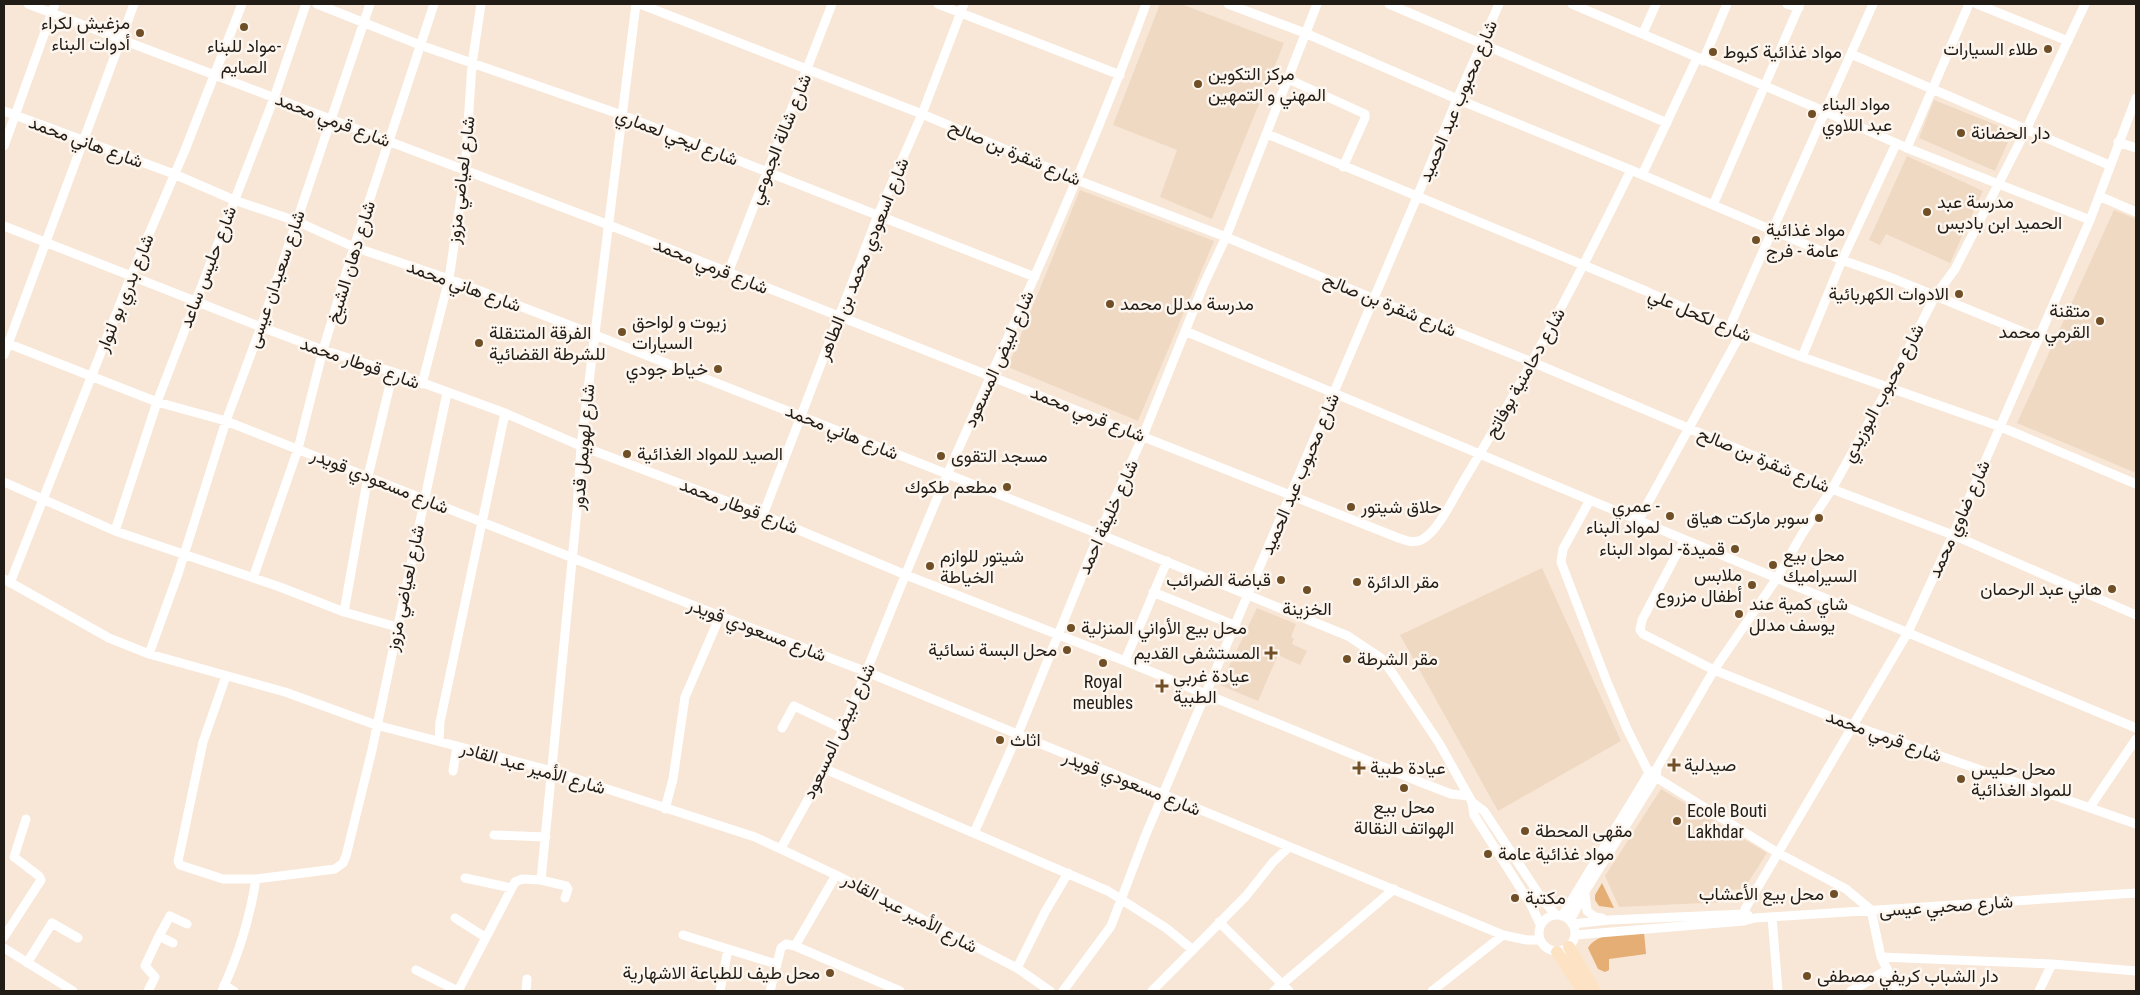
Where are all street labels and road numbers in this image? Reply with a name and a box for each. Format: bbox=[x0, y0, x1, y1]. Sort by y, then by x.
street label: شارع محبوب عبد الحميد bbox=[1414, 17, 1503, 186]
street label: شارع شالة الجموعي bbox=[744, 70, 820, 209]
street label: شارع قرمي محمد bbox=[271, 88, 394, 156]
street label: شارع ليحي لعماري bbox=[611, 104, 741, 174]
street label: شارع هاني محمد bbox=[24, 111, 146, 177]
street label: شارع لعياضي مزوز bbox=[442, 115, 484, 247]
street label: شارع شقرة بن صالح bbox=[945, 115, 1084, 192]
street label: شارع اسعودي محمد بن الطاهر bbox=[812, 155, 917, 366]
street label: شارع دهان الشيخ bbox=[322, 198, 381, 326]
street label: شارع حليس ساعد bbox=[175, 203, 242, 331]
street label: شارع سعيدان عيسى bbox=[242, 207, 311, 351]
street label: شارع بدري بو لنوار bbox=[91, 231, 162, 358]
street label: شارع قرمي محمد bbox=[649, 233, 772, 303]
street label: شارع هاني محمد bbox=[402, 255, 524, 321]
street label: شارع شقرة بن صالح bbox=[1320, 268, 1460, 343]
street label: شارع لكحل علي bbox=[1644, 283, 1755, 350]
street label: شارع لبيض المسعود bbox=[959, 287, 1040, 431]
street label: شارع دحامنية بوفاتح bbox=[1480, 304, 1571, 442]
street label: شارع محبوب البوزيدي bbox=[1837, 320, 1932, 468]
street label: شارع قوطار محمد bbox=[297, 332, 423, 395]
street label: شارع قرمي محمد bbox=[1026, 381, 1149, 451]
street label: شارع لهويمل قدور bbox=[566, 383, 600, 512]
street label: شارع محبوب عبد الحميد bbox=[1256, 390, 1345, 559]
street label: شارع هاني محمد bbox=[781, 399, 902, 468]
street label: شارع شقرة بن صالح bbox=[1694, 422, 1833, 499]
street label: شارع مسعودي قويدر bbox=[306, 443, 452, 522]
street label: شارع خليفة احمد bbox=[1073, 456, 1144, 578]
street label: شارع ضاوي محمد bbox=[1923, 457, 1998, 583]
street label: شارع قوطار محمد bbox=[676, 473, 801, 540]
street label: شارع لعياضي مزوز bbox=[381, 523, 433, 655]
street label: شارع مسعودي قويدر bbox=[682, 593, 829, 670]
street label: شارع لبيض المسعود bbox=[798, 660, 881, 803]
street label: شارع قرمي محمد bbox=[1822, 705, 1945, 771]
street label: شارع الأمير عبد القادر bbox=[457, 737, 608, 800]
street label: شارع مسعودي قويدر bbox=[1058, 745, 1204, 824]
street label: شارع الأمير عبد القادر bbox=[837, 868, 981, 959]
street label: شارع صحبي عيسى bbox=[1878, 890, 2014, 926]

